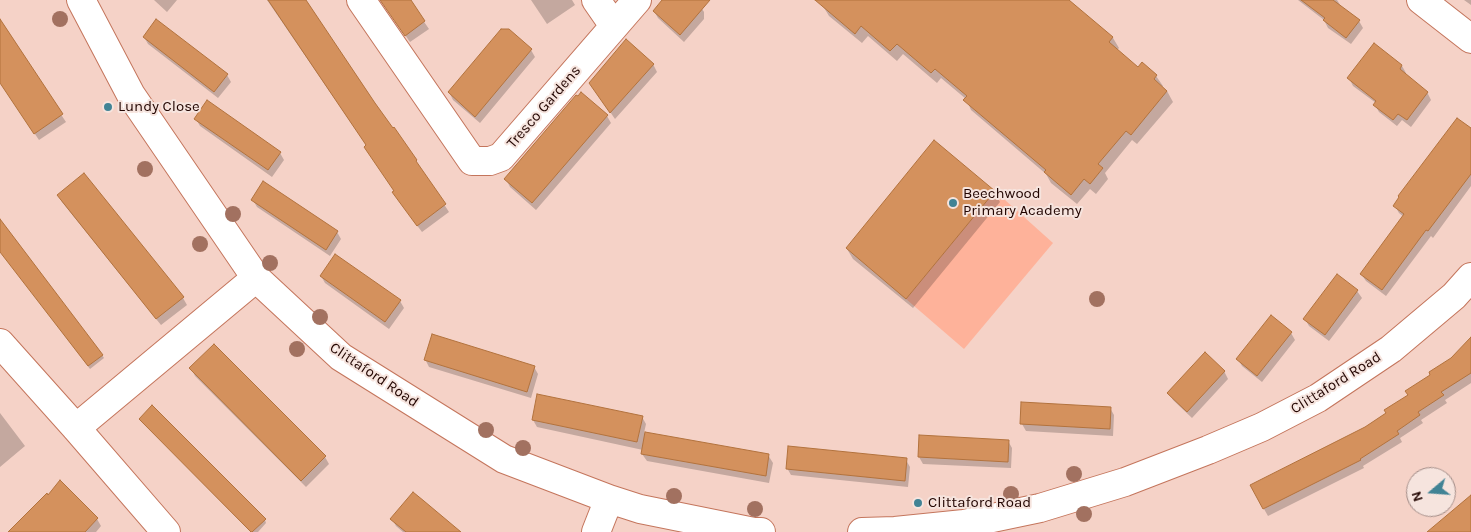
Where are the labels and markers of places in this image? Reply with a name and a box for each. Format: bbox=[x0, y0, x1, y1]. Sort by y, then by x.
place label: Lundy Close bbox=[118, 98, 200, 116]
marker: Lundy Close bbox=[102, 101, 114, 113]
place label: Beechwood Primary Academy bbox=[963, 185, 1082, 220]
marker: Beechwood Primary Academy bbox=[947, 197, 959, 209]
place label: Clittaford Road bbox=[928, 494, 1031, 512]
marker: Clittaford Road bbox=[912, 497, 924, 509]

